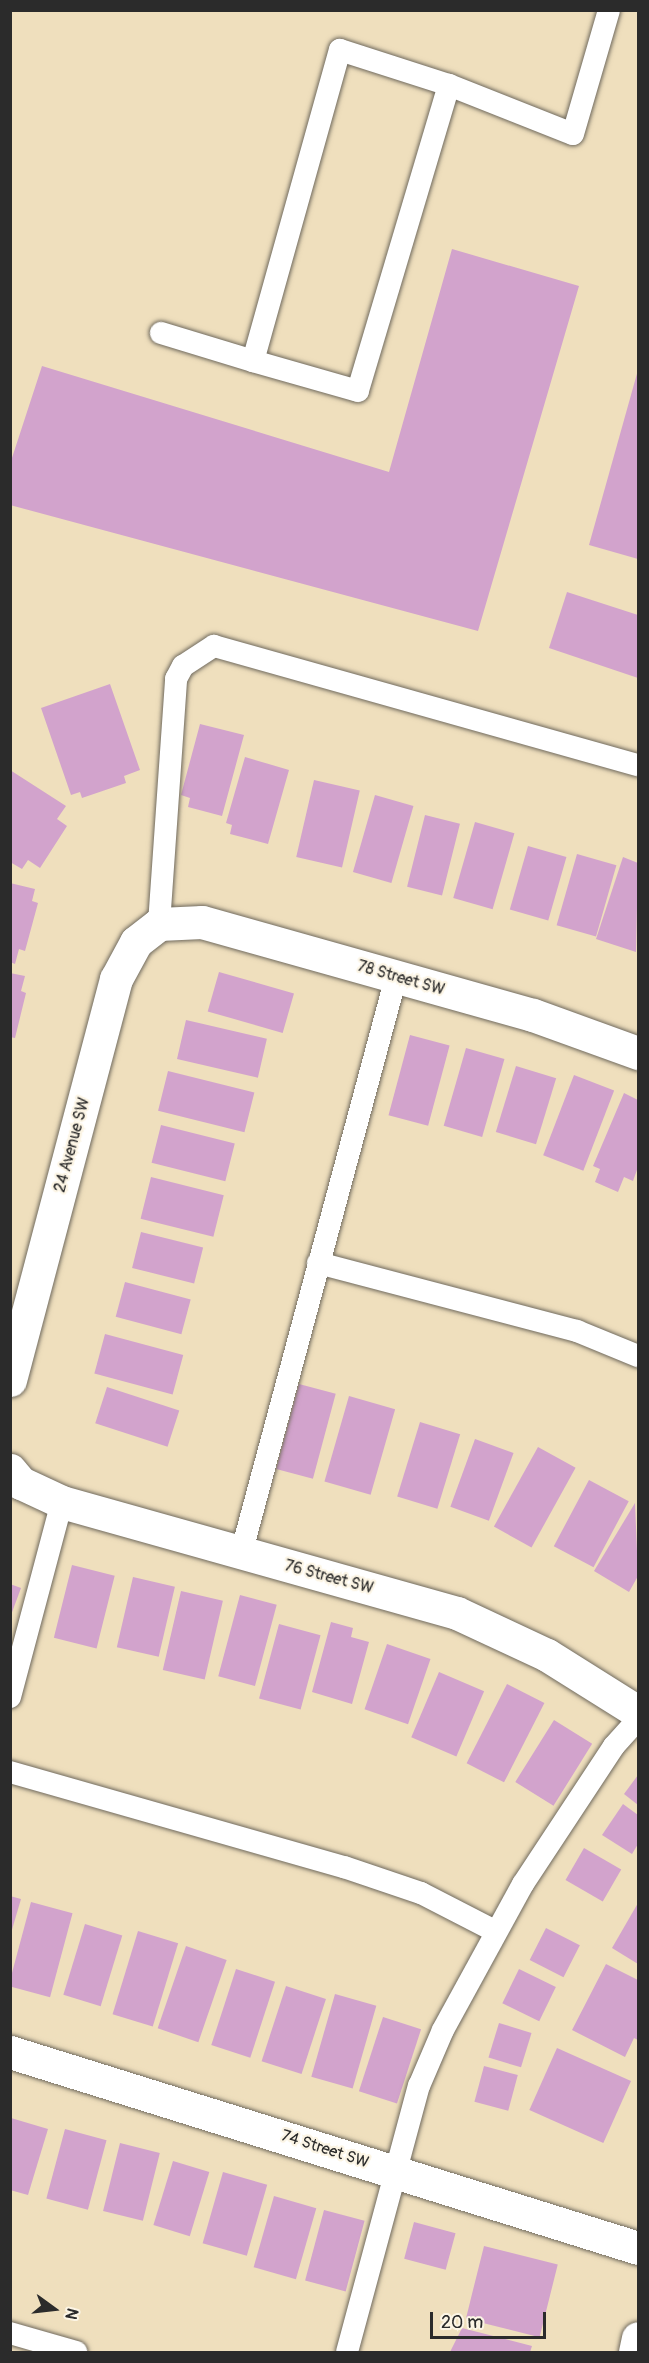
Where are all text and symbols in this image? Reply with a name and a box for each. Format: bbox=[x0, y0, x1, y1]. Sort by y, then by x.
street label: 78 Street SW bbox=[355, 956, 447, 1000]
street label: 24 Avenue SW bbox=[50, 1096, 94, 1194]
street label: 76 Street SW bbox=[283, 1556, 375, 1598]
street label: 74 Street SW bbox=[279, 2126, 371, 2172]
north arrow bbox=[24, 2279, 84, 2339]
scale bar bbox=[433, 2300, 548, 2338]
text: N bbox=[60, 2306, 82, 2321]
text: 20 m bbox=[441, 2311, 483, 2334]

